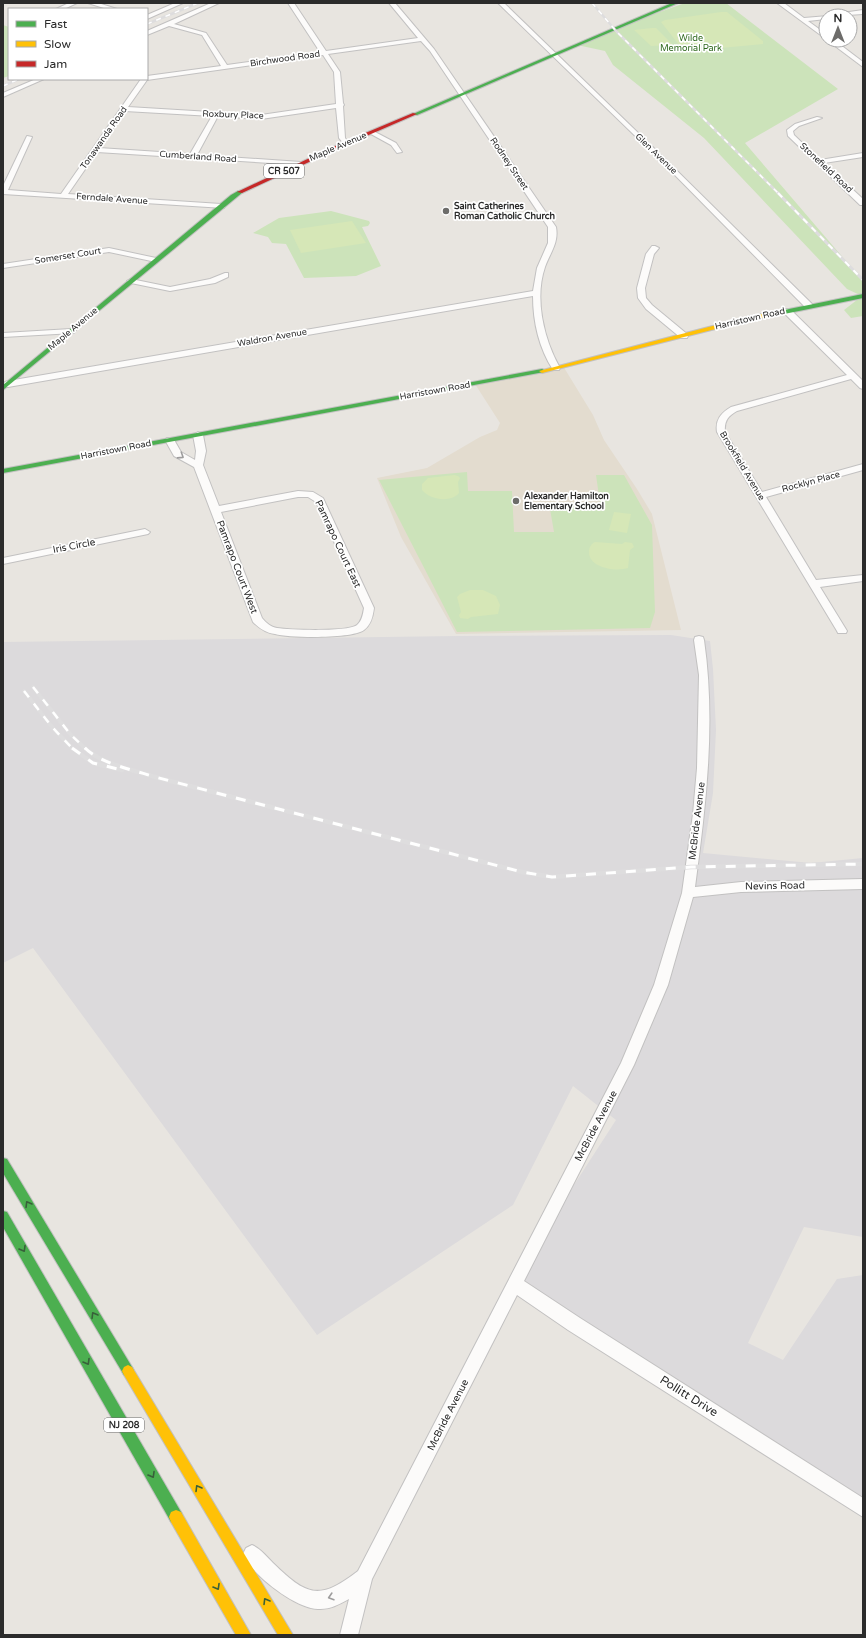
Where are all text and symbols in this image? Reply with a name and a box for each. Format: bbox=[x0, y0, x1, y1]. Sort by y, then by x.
legend bbox=[8, 8, 148, 80]
north arrow bbox=[818, 8, 858, 48]
text: N bbox=[834, 12, 842, 25]
text: Fast bbox=[44, 17, 68, 31]
park label: Wilde Memorial Park bbox=[660, 33, 722, 54]
text: Slow bbox=[44, 37, 71, 51]
street label: Birchwood Road bbox=[249, 49, 321, 69]
text: Jam bbox=[44, 57, 67, 71]
street label: Tonawanda Road bbox=[78, 104, 130, 172]
street label: Roxbury Place bbox=[202, 108, 264, 122]
street label: Maple Avenue bbox=[308, 130, 368, 164]
street label: Glen Avenue bbox=[633, 131, 679, 177]
street label: Rodney Street bbox=[487, 136, 531, 193]
street label: Stonefield Road bbox=[797, 141, 855, 195]
street label: Cumberland Road bbox=[159, 149, 237, 165]
road number: CR 507 bbox=[264, 164, 304, 178]
street label: Ferndale Avenue bbox=[76, 191, 148, 207]
place label: Saint Catherines Roman Catholic Church bbox=[454, 201, 555, 222]
marker: Saint Catherines Roman Catholic Church bbox=[441, 206, 451, 216]
street label: Somerset Court bbox=[34, 245, 102, 267]
street label: Maple Avenue bbox=[46, 305, 100, 353]
street label: Harristown Road bbox=[714, 306, 786, 332]
street label: Waldron Avenue bbox=[236, 326, 308, 350]
street label: Harristown Road bbox=[399, 379, 471, 403]
street label: Brookfield Avenue bbox=[717, 429, 767, 503]
street label: Harristown Road bbox=[80, 438, 152, 462]
one-way arrow bbox=[177, 451, 184, 458]
street label: Rocklyn Place bbox=[781, 469, 841, 495]
place label: Alexander Hamilton Elementary School bbox=[524, 491, 609, 512]
marker: Alexander Hamilton Elementary School bbox=[511, 496, 521, 506]
street label: Pamrapo Court East bbox=[312, 498, 364, 590]
street label: Pamrapo Court West bbox=[214, 519, 260, 615]
street label: Iris Circle bbox=[52, 536, 97, 556]
street label: McBride Avenue bbox=[686, 781, 708, 861]
street label: Nevins Road bbox=[745, 879, 805, 893]
street label: McBride Avenue bbox=[572, 1088, 620, 1163]
one-way arrow bbox=[25, 1201, 32, 1208]
one-way arrow bbox=[18, 1245, 25, 1253]
one-way arrow bbox=[92, 1312, 99, 1319]
one-way arrow bbox=[83, 1358, 90, 1365]
street label: Pollitt Drive bbox=[657, 1373, 721, 1420]
street label: McBride Avenue bbox=[425, 1377, 471, 1453]
road number: NJ 208 bbox=[104, 1418, 144, 1432]
one-way arrow bbox=[148, 1471, 155, 1478]
one-way arrow bbox=[196, 1485, 203, 1492]
one-way arrow bbox=[213, 1583, 220, 1591]
one-way arrow bbox=[328, 1592, 335, 1601]
one-way arrow bbox=[263, 1598, 270, 1605]

